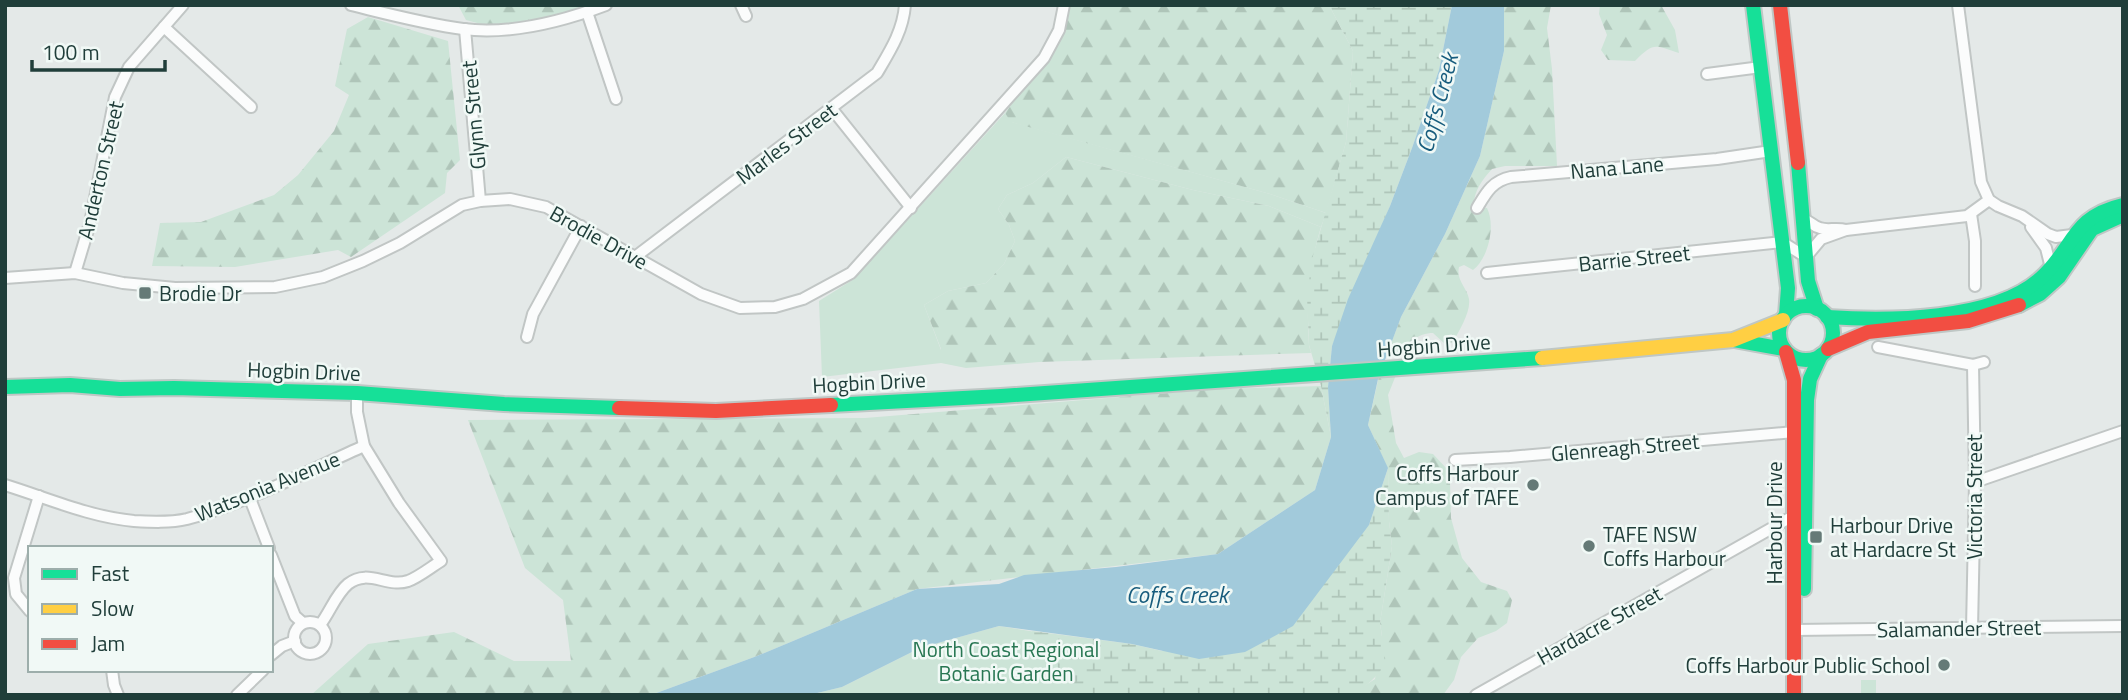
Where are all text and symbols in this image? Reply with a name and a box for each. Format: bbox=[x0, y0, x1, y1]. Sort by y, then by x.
scale bar bbox=[32, 28, 164, 72]
text: 100 m bbox=[42, 36, 99, 68]
water label: Coffs Creek bbox=[1407, 47, 1468, 157]
street label: Glynn Street bbox=[452, 59, 494, 171]
street label: Marles Street bbox=[729, 94, 844, 192]
street label: Anderton Street bbox=[69, 97, 132, 242]
street label: Nana Lane bbox=[1569, 147, 1665, 187]
street label: Brodie Drive bbox=[544, 197, 654, 277]
street label: Barrie Street bbox=[1577, 236, 1692, 280]
place label: Brodie Dr bbox=[159, 277, 242, 309]
marker: Brodie Dr bbox=[137, 285, 153, 301]
street label: Hogbin Drive bbox=[1376, 325, 1492, 365]
street label: Hogbin Drive bbox=[247, 353, 361, 389]
street label: Hogbin Drive bbox=[812, 363, 926, 401]
street label: Glenreagh Street bbox=[1550, 425, 1701, 469]
street label: Victoria Street bbox=[1958, 434, 1990, 560]
street label: Watsonia Avenue bbox=[190, 442, 344, 530]
place label: Coffs Harbour Campus of TAFE bbox=[1375, 457, 1519, 513]
street label: Harbour Drive bbox=[1758, 461, 1790, 585]
marker: Coffs Harbour Campus of TAFE bbox=[1525, 477, 1541, 493]
place label: Harbour Drive at Hardacre St bbox=[1830, 509, 1956, 565]
place label: TAFE NSW Coffs Harbour bbox=[1603, 518, 1726, 574]
marker: Harbour Drive at Hardacre St bbox=[1808, 529, 1824, 545]
marker: TAFE NSW Coffs Harbour bbox=[1581, 538, 1597, 554]
legend bbox=[28, 546, 273, 672]
text: Fast bbox=[91, 557, 130, 589]
water label: Coffs Creek bbox=[1126, 577, 1231, 612]
street label: Hardacre Street bbox=[1530, 577, 1668, 673]
text: Slow bbox=[91, 592, 134, 624]
street label: Salamander Street bbox=[1877, 611, 2042, 645]
text: Jam bbox=[91, 627, 125, 659]
park label: North Coast Regional Botanic Garden bbox=[913, 633, 1099, 689]
place label: Coffs Harbour Public School bbox=[1686, 649, 1930, 681]
marker: Coffs Harbour Public School bbox=[1936, 657, 1952, 673]

